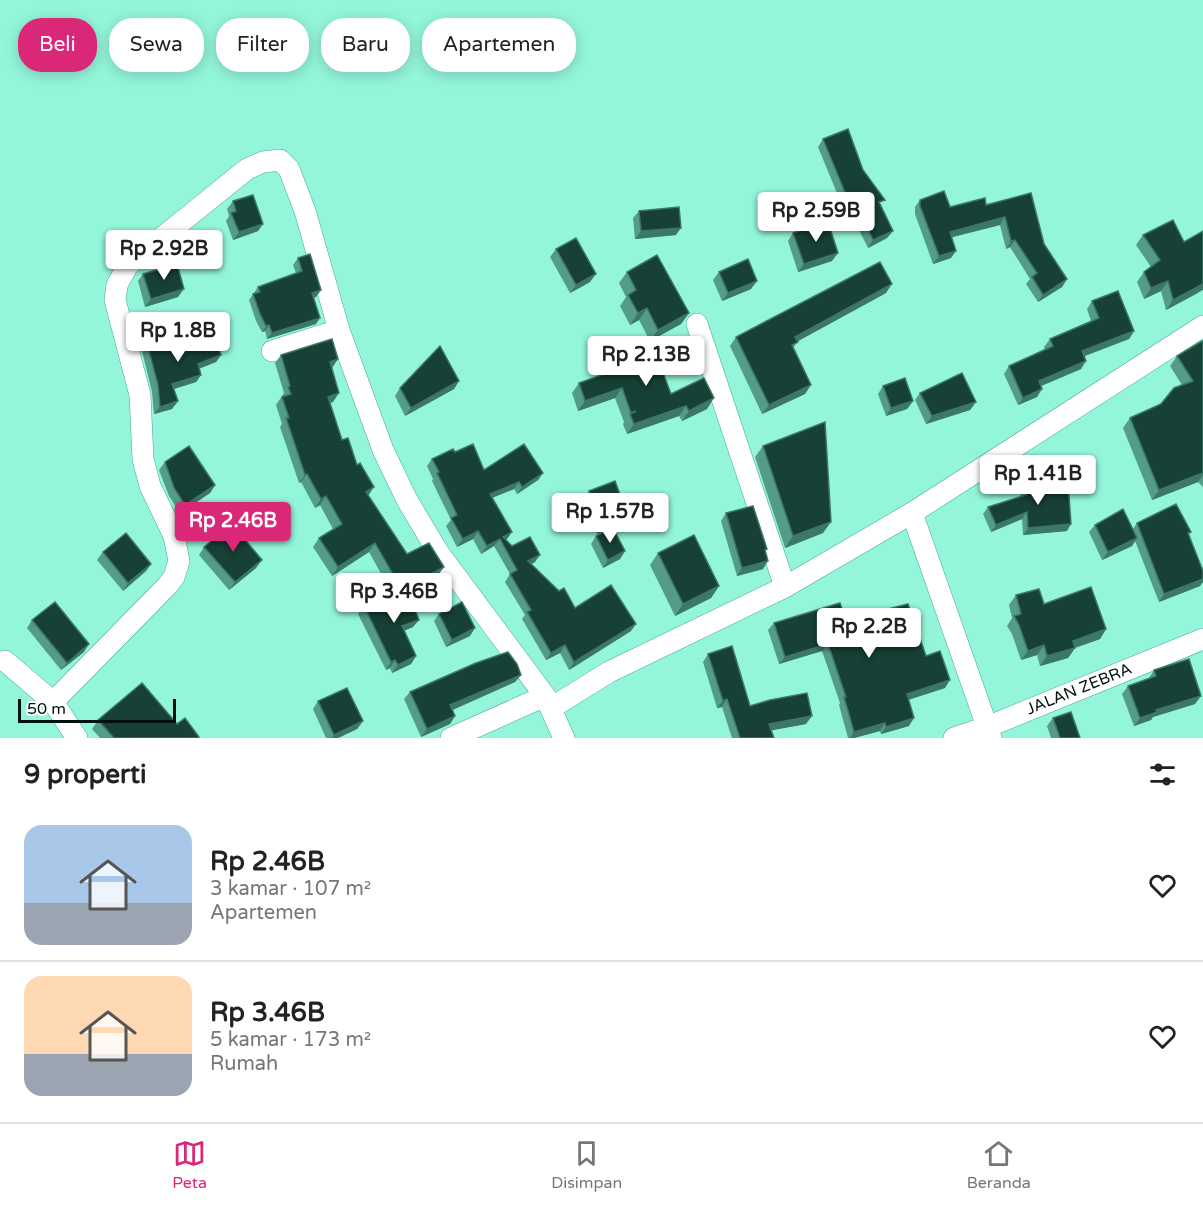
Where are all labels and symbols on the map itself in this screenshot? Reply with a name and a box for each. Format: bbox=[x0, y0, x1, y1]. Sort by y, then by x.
pin: Rp 2.59B bbox=[754, 192, 878, 243]
pin: Rp 2.92B bbox=[102, 230, 226, 281]
pin: Rp 1.8B bbox=[123, 312, 233, 363]
pin: Rp 2.13B bbox=[584, 336, 708, 387]
pin: Rp 1.41B bbox=[976, 455, 1100, 506]
pin: Rp 1.57B bbox=[548, 493, 672, 544]
pin: Rp 2.46B bbox=[171, 502, 295, 553]
pin: Rp 3.46B bbox=[332, 573, 456, 624]
pin: Rp 2.2B bbox=[814, 608, 924, 659]
street label: JALAN ZEBRA bbox=[1023, 659, 1135, 719]
scale bar bbox=[18, 696, 176, 724]

